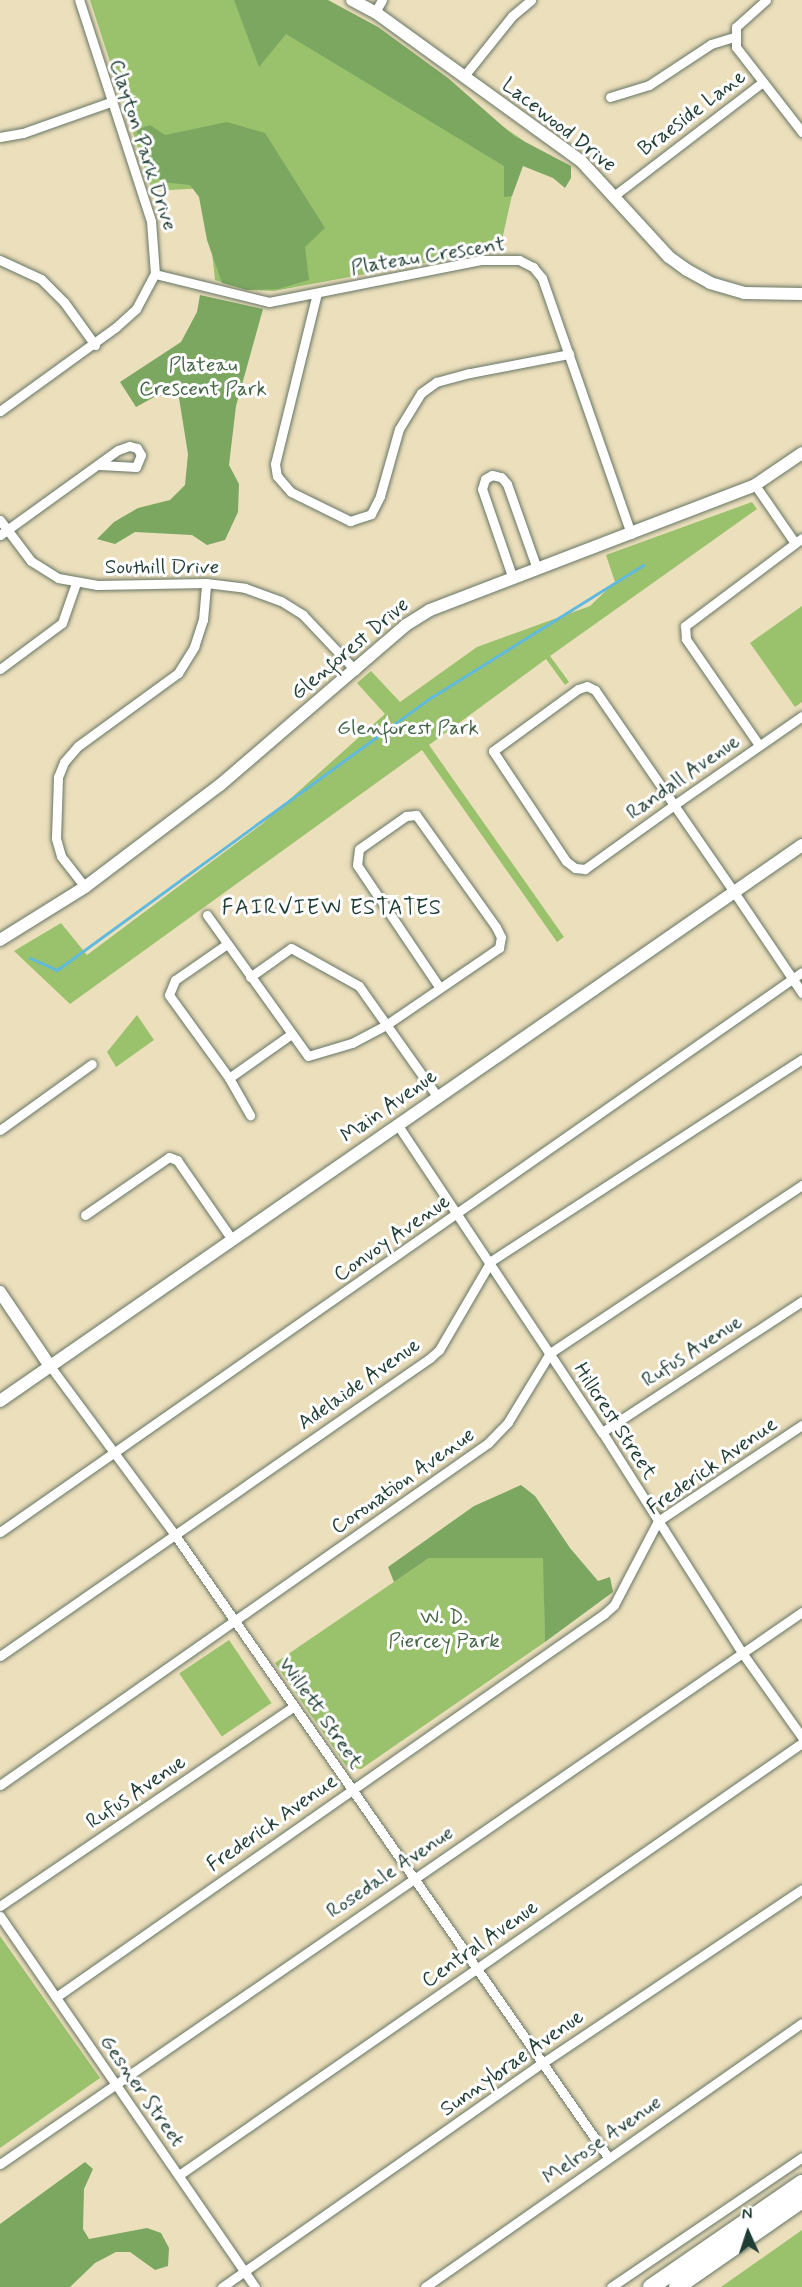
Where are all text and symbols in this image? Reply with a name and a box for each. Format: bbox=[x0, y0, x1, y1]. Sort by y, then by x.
street label: Clayton Park Drive bbox=[105, 60, 181, 230]
street label: Braeside Lane bbox=[634, 65, 750, 161]
street label: Lacewood Drive bbox=[497, 73, 621, 177]
street label: Plateau Crescent bbox=[349, 231, 507, 281]
park label: Plateau Crescent Park bbox=[139, 352, 267, 402]
street label: Southill Drive bbox=[106, 554, 218, 580]
street label: Glenforest Drive bbox=[286, 592, 414, 706]
park label: Glenforest Park bbox=[337, 715, 479, 741]
street label: Randall Avenue bbox=[619, 727, 747, 827]
district label: FAIRVIEW ESTATES bbox=[219, 896, 445, 922]
street label: Main Avenue bbox=[334, 1062, 444, 1150]
street label: Convoy Avenue bbox=[330, 1189, 454, 1287]
street label: Rufus Avenue bbox=[635, 1308, 749, 1394]
street label: Adelaide Avenue bbox=[291, 1331, 427, 1437]
street label: Hillcrest Street bbox=[568, 1358, 662, 1484]
street label: Frederick Avenue bbox=[642, 1412, 782, 1520]
street label: Coronation Avenue bbox=[328, 1423, 478, 1539]
park label: W. D. Piercey Park bbox=[389, 1604, 499, 1654]
street label: Willett Street bbox=[273, 1652, 369, 1774]
street label: Rufus Avenue bbox=[80, 1748, 192, 1836]
street label: Frederick Avenue bbox=[202, 1769, 342, 1877]
street label: Rosedale Avenue bbox=[321, 1819, 459, 1925]
street label: Central Avenue bbox=[415, 1893, 545, 1995]
street label: Sunnybrae Avenue bbox=[434, 2003, 590, 2123]
street label: Gesner Street bbox=[93, 2029, 191, 2153]
street label: Melrose Avenue bbox=[537, 2089, 667, 2191]
north arrow bbox=[718, 2203, 778, 2263]
text: N bbox=[741, 2204, 753, 2225]

